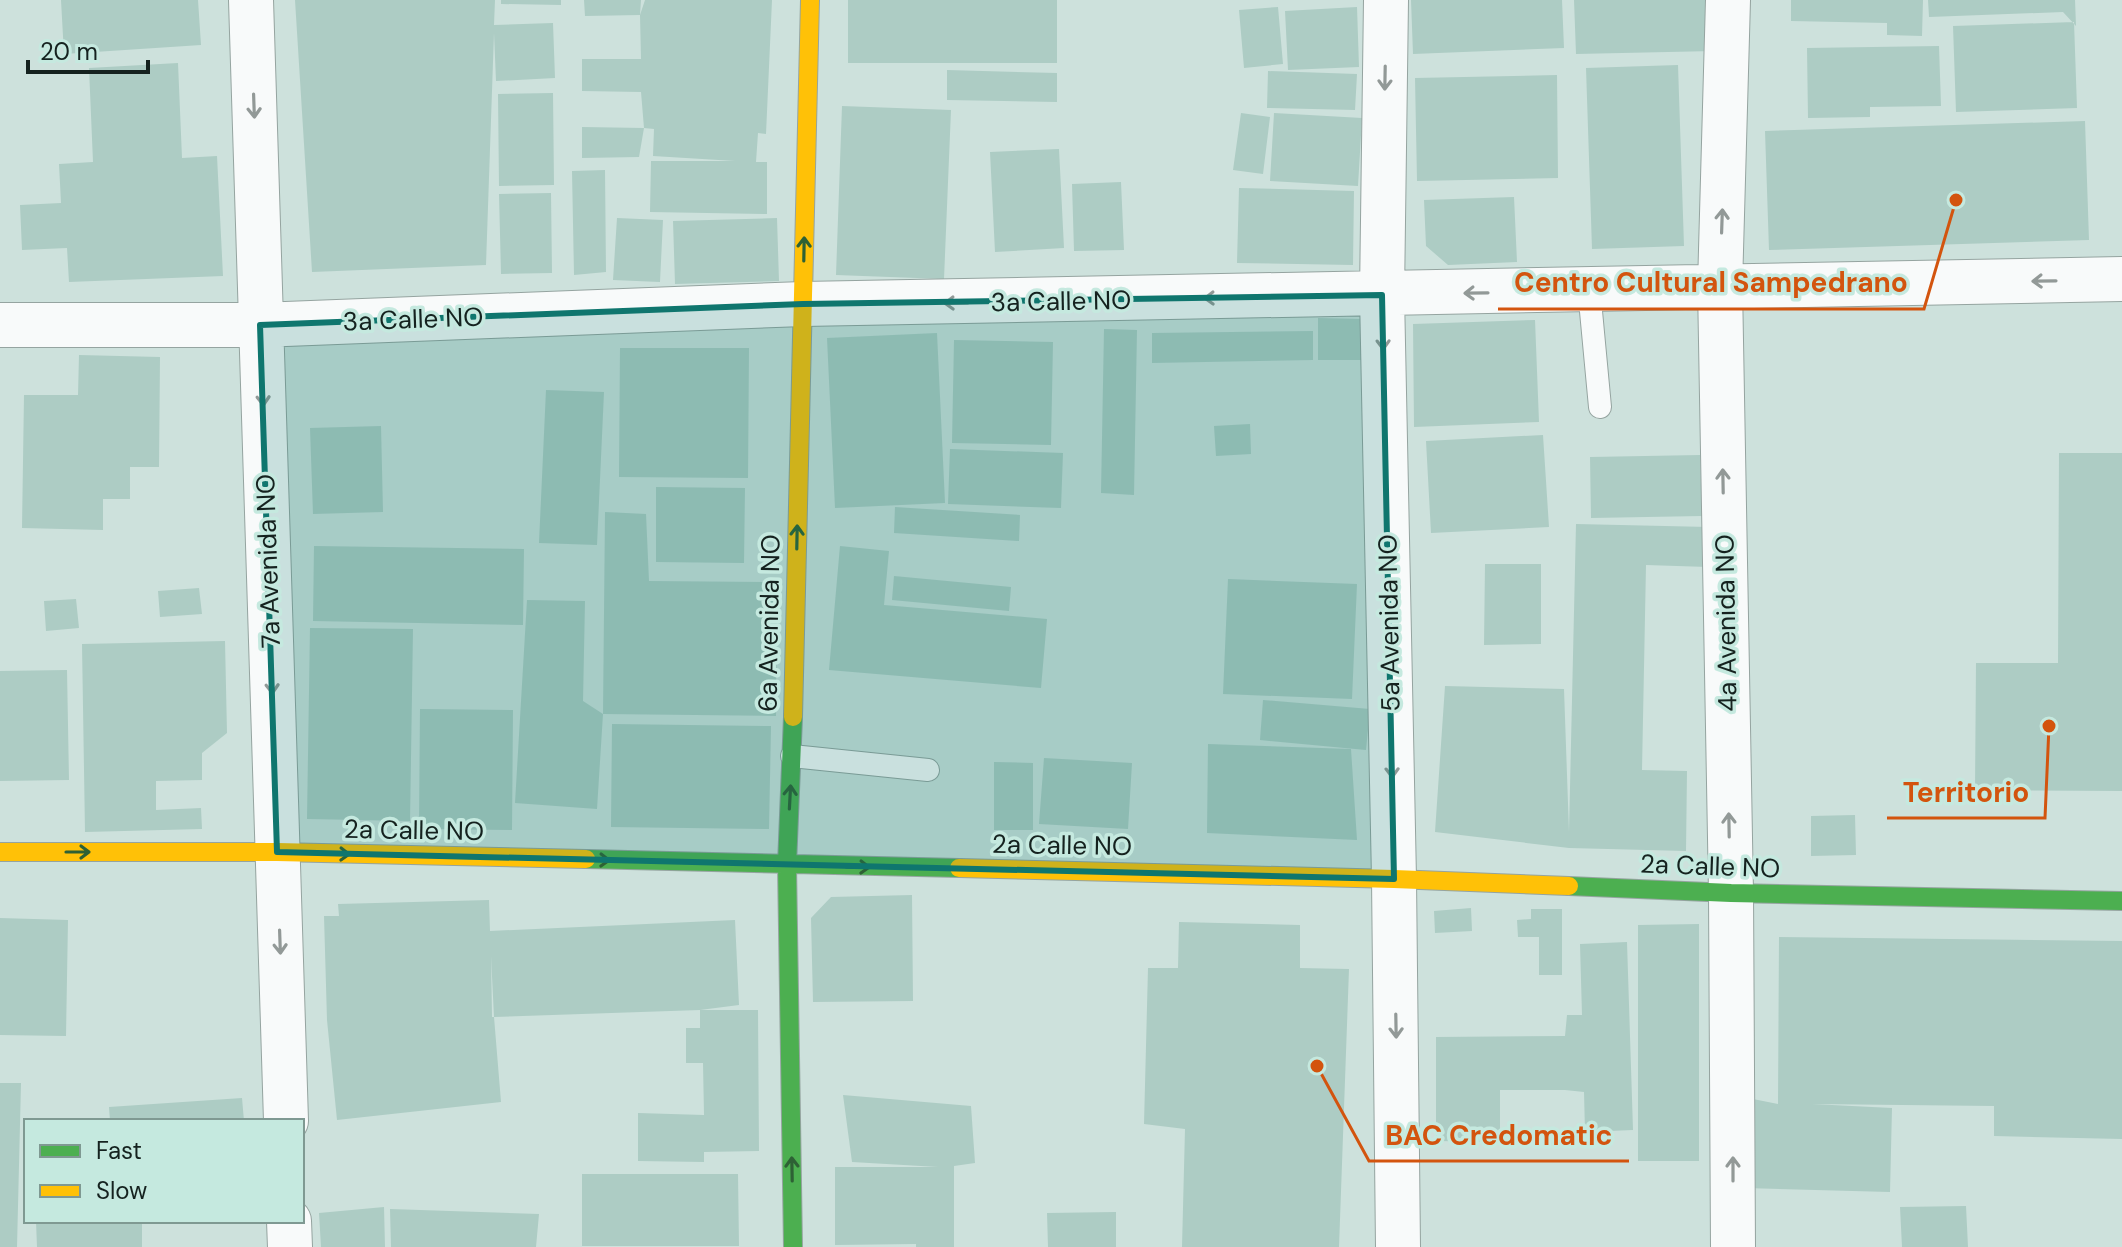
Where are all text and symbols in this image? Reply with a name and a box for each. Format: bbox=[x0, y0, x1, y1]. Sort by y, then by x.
scale bar bbox=[28, 24, 148, 74]
text: 20 m bbox=[40, 36, 98, 67]
one-way arrow bbox=[1377, 64, 1393, 91]
one-way arrow bbox=[246, 92, 261, 119]
one-way arrow bbox=[1714, 208, 1729, 235]
one-way arrow bbox=[796, 236, 812, 263]
callout: Centro Cultural Sampedrano bbox=[1498, 257, 1924, 309]
text: Centro Cultural Sampedrano bbox=[1514, 264, 1908, 301]
one-way arrow bbox=[2031, 273, 2058, 288]
street label: 3a Calle NO bbox=[990, 283, 1132, 319]
one-way arrow bbox=[1463, 285, 1490, 301]
one-way arrow bbox=[1203, 291, 1230, 306]
one-way arrow bbox=[943, 295, 970, 310]
street label: 3a Calle NO bbox=[342, 300, 484, 338]
one-way arrow bbox=[1376, 324, 1391, 351]
one-way arrow bbox=[255, 380, 270, 407]
one-way arrow bbox=[1716, 468, 1731, 495]
street label: 7a Avenida NO bbox=[248, 473, 288, 649]
one-way arrow bbox=[790, 524, 805, 551]
street label: 6a Avenida NO bbox=[750, 534, 788, 712]
street label: 5a Avenida NO bbox=[1370, 534, 1408, 712]
street label: 4a Avenida NO bbox=[1707, 534, 1745, 712]
one-way arrow bbox=[264, 668, 279, 695]
one-way arrow bbox=[1384, 752, 1400, 779]
callout: Territorio bbox=[1887, 766, 2045, 818]
text: Territorio bbox=[1903, 774, 2029, 811]
one-way arrow bbox=[783, 784, 798, 811]
street label: 2a Calle NO bbox=[344, 812, 484, 848]
one-way arrow bbox=[1722, 812, 1737, 839]
street label: 2a Calle NO bbox=[992, 827, 1132, 863]
one-way arrow bbox=[64, 844, 91, 860]
one-way arrow bbox=[324, 846, 351, 862]
street label: 2a Calle NO bbox=[1639, 847, 1781, 885]
one-way arrow bbox=[584, 853, 611, 868]
one-way arrow bbox=[844, 859, 871, 874]
one-way arrow bbox=[273, 928, 288, 955]
one-way arrow bbox=[1388, 1012, 1403, 1039]
callout: BAC Credomatic bbox=[1369, 1109, 1629, 1161]
text: BAC Credomatic bbox=[1385, 1117, 1613, 1154]
legend bbox=[24, 1119, 304, 1223]
text: Fast bbox=[96, 1135, 142, 1166]
one-way arrow bbox=[784, 1156, 799, 1183]
one-way arrow bbox=[1725, 1156, 1741, 1183]
text: Slow bbox=[96, 1175, 147, 1206]

